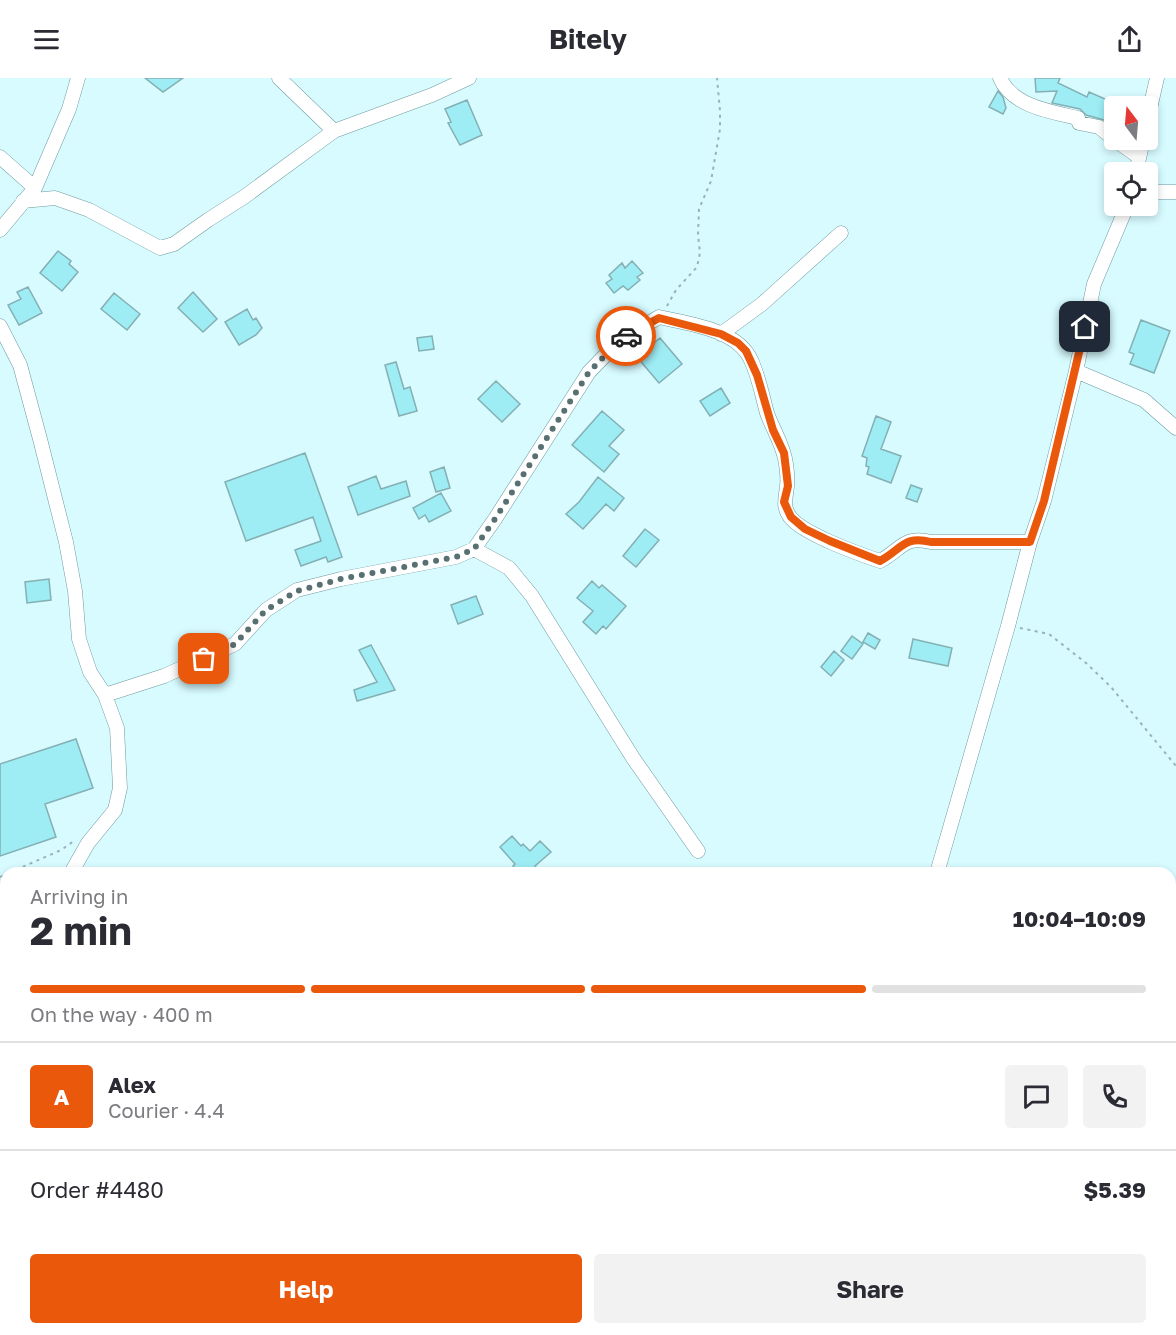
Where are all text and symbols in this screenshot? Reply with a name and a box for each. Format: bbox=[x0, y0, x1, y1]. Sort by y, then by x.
icon: menu bbox=[30, 23, 63, 56]
text: Bitely bbox=[549, 23, 627, 55]
icon: share bbox=[1113, 23, 1146, 56]
north arrow bbox=[1104, 96, 1158, 150]
map controls bbox=[1104, 96, 1158, 216]
button: locate bbox=[1104, 162, 1158, 216]
pin bbox=[1059, 301, 1110, 352]
courier bbox=[596, 306, 656, 366]
icon: home bbox=[1068, 310, 1101, 343]
icon: car bbox=[610, 320, 643, 353]
pin bbox=[178, 633, 229, 684]
icon: bag bbox=[187, 642, 220, 675]
text: Arriving in bbox=[30, 884, 128, 908]
text: 10:04–10:09 bbox=[1013, 905, 1146, 932]
text: 2 min bbox=[30, 907, 132, 954]
text: On the way · 400 m bbox=[30, 1002, 213, 1026]
button: chat bbox=[1005, 1065, 1068, 1128]
button: phone bbox=[1083, 1065, 1146, 1128]
text: Alex bbox=[108, 1071, 156, 1098]
text: A bbox=[54, 1083, 69, 1110]
text: Courier · 4.4 bbox=[108, 1098, 225, 1122]
text: Order #4480 bbox=[30, 1176, 164, 1203]
text: $5.39 bbox=[1083, 1176, 1146, 1203]
button: Help bbox=[30, 1254, 582, 1323]
button: Share bbox=[594, 1254, 1146, 1323]

